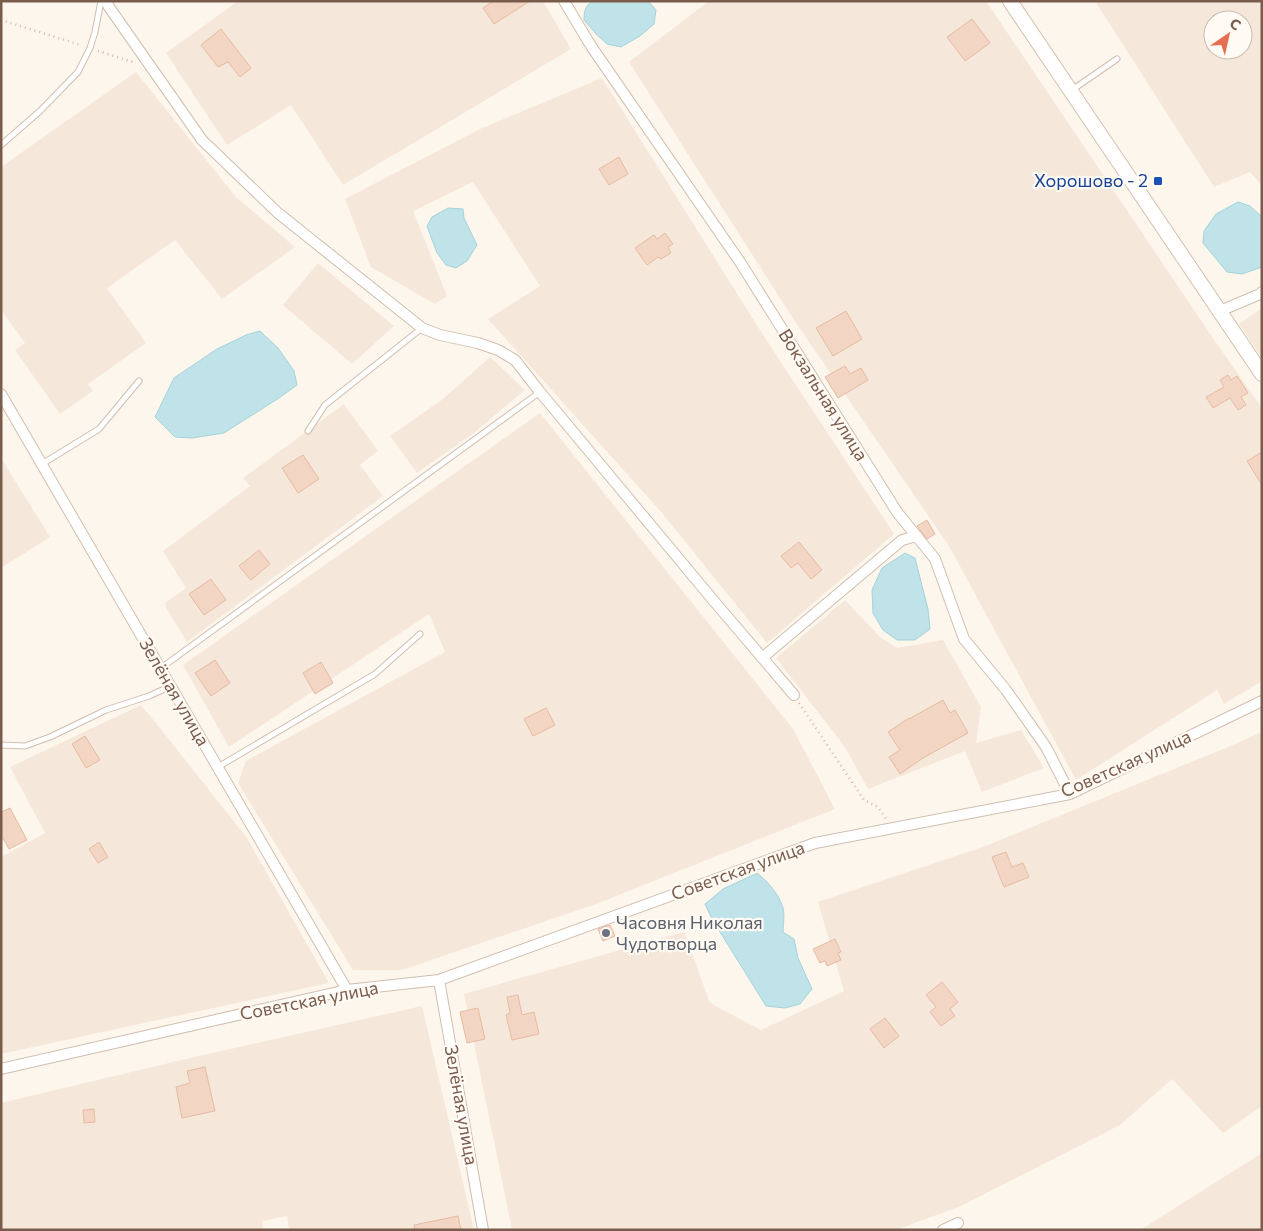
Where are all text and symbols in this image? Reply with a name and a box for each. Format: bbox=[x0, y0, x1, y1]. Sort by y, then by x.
north arrow bbox=[1203, 10, 1253, 60]
text: С bbox=[1227, 14, 1244, 34]
place label: Хорошово - 2 bbox=[1034, 169, 1148, 191]
marker: Хорошово - 2 bbox=[1152, 175, 1164, 187]
street label: Вокзальная улица bbox=[774, 324, 873, 465]
street label: Зелёная улица bbox=[135, 633, 215, 750]
street label: Советская улица bbox=[1057, 724, 1194, 802]
street label: Советская улица bbox=[668, 836, 807, 904]
place label: Часовня Николая Чудотворца bbox=[616, 911, 763, 954]
marker: Часовня Николая Чудотворца bbox=[600, 927, 612, 939]
street label: Советская улица bbox=[238, 976, 380, 1024]
street label: Зелёная улица bbox=[441, 1043, 483, 1167]

